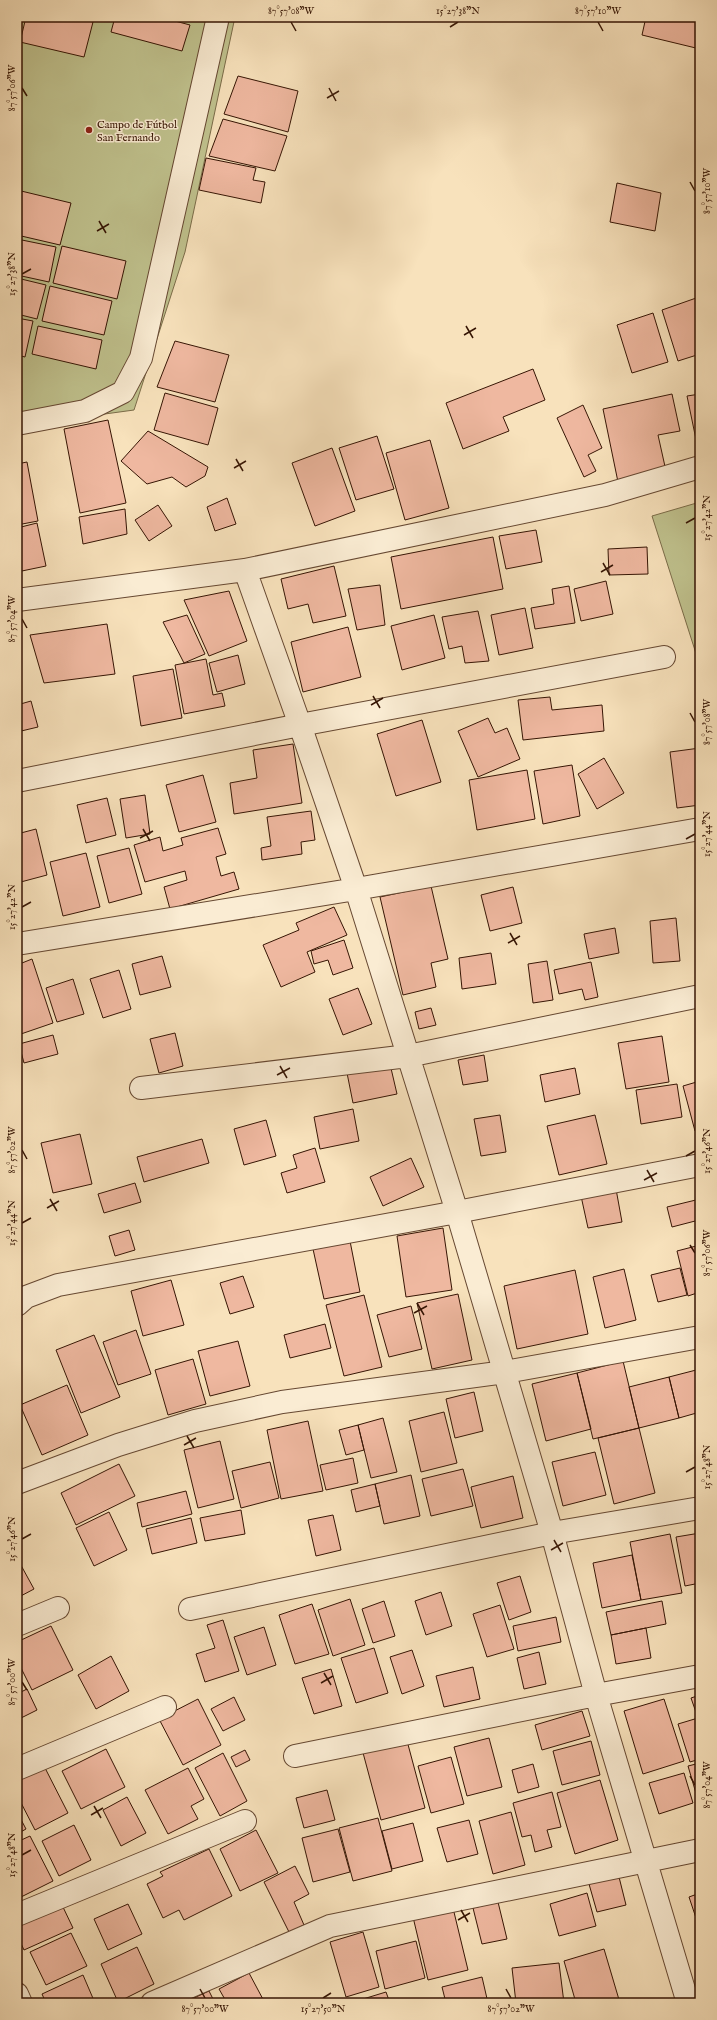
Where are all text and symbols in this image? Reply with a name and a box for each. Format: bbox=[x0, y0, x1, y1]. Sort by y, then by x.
text: 87°57'08"W bbox=[268, 5, 315, 18]
text: 15°27'38"N bbox=[436, 5, 480, 18]
text: 87°57'10"W bbox=[575, 5, 621, 18]
text: 87°57'06"W bbox=[6, 64, 19, 111]
place label: Campo de Fútbol San Fernando bbox=[97, 118, 177, 145]
marker: Campo de Fútbol San Fernando bbox=[84, 125, 94, 135]
text: 87°57'10"W bbox=[701, 168, 714, 214]
text: 15°27'38"N bbox=[6, 252, 19, 296]
text: 15°27'42"N bbox=[701, 495, 714, 541]
text: 87°57'04"W bbox=[6, 595, 19, 643]
text: 87°57'08"W bbox=[701, 698, 714, 745]
text: 15°27'44"N bbox=[701, 811, 714, 857]
text: 15°27'42"N bbox=[6, 884, 19, 930]
text: 87°57'02"W bbox=[6, 1126, 19, 1173]
text: 15°27'46"N bbox=[701, 1128, 714, 1174]
text: 15°27'44"N bbox=[6, 1200, 19, 1246]
text: 87°57'06"W bbox=[701, 1229, 714, 1276]
text: 15°27'48"N bbox=[701, 1444, 714, 1489]
text: 15°27'46"N bbox=[6, 1516, 19, 1562]
text: 87°57'00"W bbox=[6, 1658, 19, 1706]
text: 87°57'04"W bbox=[701, 1761, 714, 1809]
text: 15°27'48"N bbox=[6, 1832, 19, 1877]
text: 87°57'00"W bbox=[181, 2003, 229, 2016]
text: 15°27'50"N bbox=[301, 2003, 346, 2016]
text: 87°57'02"W bbox=[488, 2003, 535, 2016]

